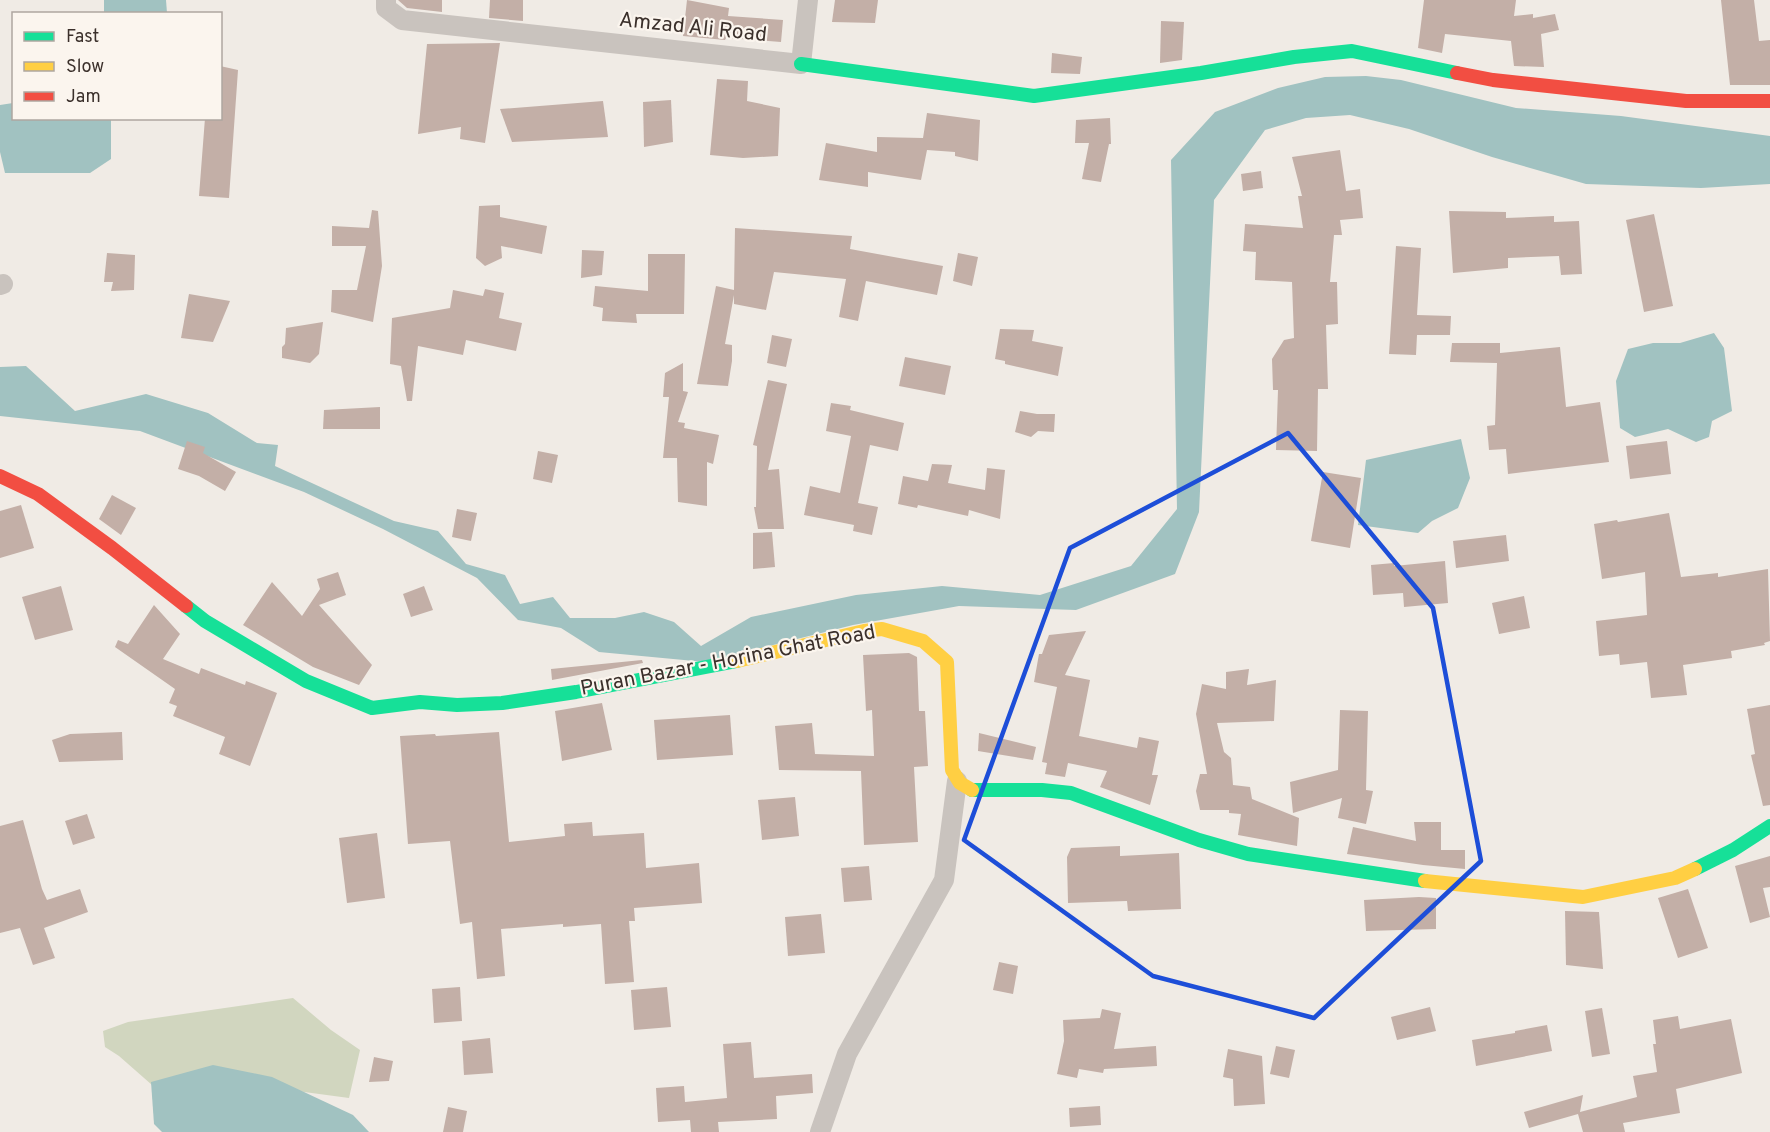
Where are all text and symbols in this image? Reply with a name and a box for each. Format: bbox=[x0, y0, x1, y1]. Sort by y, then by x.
street label: Amzad Ali Road bbox=[618, 7, 768, 49]
legend bbox=[12, 12, 222, 120]
text: Fast bbox=[66, 26, 99, 49]
text: Slow bbox=[66, 56, 104, 79]
text: Jam bbox=[66, 86, 101, 109]
street label: Puran Bazar - Horina Ghat Road bbox=[578, 619, 878, 703]

